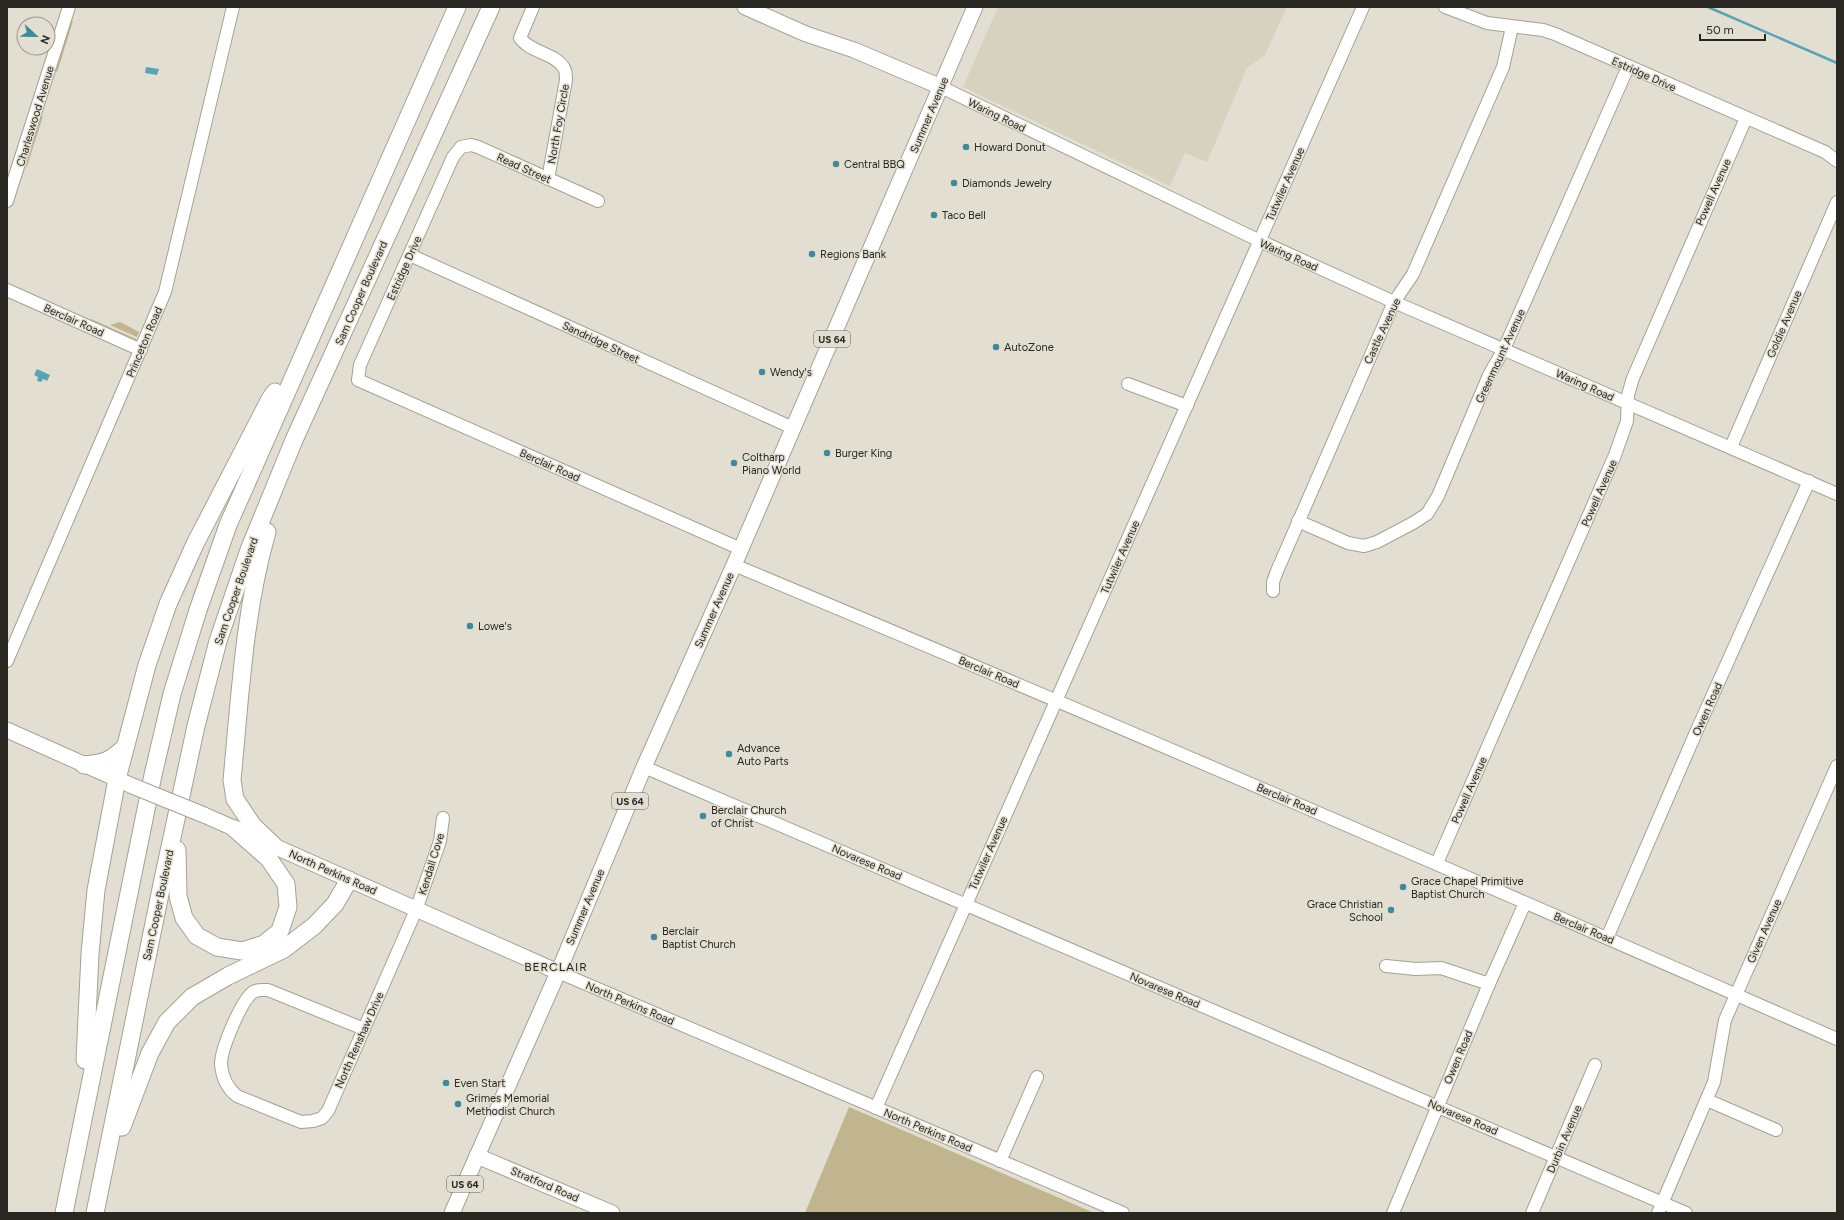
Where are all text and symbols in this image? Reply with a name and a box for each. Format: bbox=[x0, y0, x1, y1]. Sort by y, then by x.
north arrow bbox=[16, 16, 56, 56]
scale bar bbox=[1700, 16, 1765, 42]
text: 50 m bbox=[1706, 23, 1734, 37]
text: N bbox=[37, 33, 52, 46]
street label: Estridge Drive bbox=[1610, 54, 1678, 94]
street label: Charleswood Avenue bbox=[14, 64, 57, 168]
street label: Summer Avenue bbox=[908, 75, 951, 155]
street label: North Foy Circle bbox=[545, 83, 572, 165]
street label: Waring Road bbox=[966, 96, 1028, 135]
place label: Howard Donut bbox=[974, 141, 1046, 154]
marker: Howard Donut bbox=[961, 142, 971, 152]
street label: Tutwiler Avenue bbox=[1263, 145, 1307, 223]
street label: Read Street bbox=[494, 151, 553, 186]
street label: Powell Avenue bbox=[1693, 157, 1734, 228]
place label: Central BBQ bbox=[844, 158, 905, 171]
marker: Central BBQ bbox=[831, 159, 841, 169]
place label: Diamonds Jewelry bbox=[962, 177, 1052, 190]
marker: Diamonds Jewelry bbox=[949, 178, 959, 188]
place label: Taco Bell bbox=[942, 209, 986, 222]
marker: Taco Bell bbox=[929, 210, 939, 220]
street label: Estridge Drive bbox=[384, 234, 424, 302]
street label: Waring Road bbox=[1258, 237, 1320, 274]
street label: Sam Cooper Boulevard bbox=[333, 239, 390, 347]
place label: Regions Bank bbox=[820, 248, 887, 261]
marker: Regions Bank bbox=[807, 249, 817, 259]
street label: Goldie Avenue bbox=[1764, 288, 1805, 360]
street label: Castle Avenue bbox=[1362, 296, 1403, 366]
street label: Berclair Road bbox=[42, 301, 106, 340]
street label: Princeton Road bbox=[124, 305, 165, 379]
street label: Greenmount Avenue bbox=[1473, 307, 1528, 405]
street label: Sandridge Street bbox=[560, 319, 641, 366]
road number: US 64 bbox=[814, 331, 850, 347]
place label: AutoZone bbox=[1004, 341, 1054, 354]
marker: AutoZone bbox=[991, 342, 1001, 352]
place label: Wendy's bbox=[770, 366, 812, 379]
marker: Wendy's bbox=[757, 367, 767, 377]
street label: Waring Road bbox=[1554, 367, 1616, 404]
street label: Berclair Road bbox=[518, 446, 582, 485]
place label: Burger King bbox=[835, 447, 892, 460]
marker: Burger King bbox=[822, 448, 832, 458]
place label: Coltharp Piano World bbox=[742, 451, 801, 477]
marker: Coltharp Piano World bbox=[729, 458, 739, 468]
street label: Powell Avenue bbox=[1579, 458, 1620, 529]
street label: Tutwiler Avenue bbox=[1098, 518, 1142, 596]
street label: Sam Cooper Boulevard bbox=[212, 536, 261, 647]
street label: Summer Avenue bbox=[692, 570, 737, 650]
place label: Lowe's bbox=[478, 620, 512, 633]
marker: Lowe's bbox=[465, 621, 475, 631]
street label: Berclair Road bbox=[956, 654, 1021, 691]
street label: Owen Road bbox=[1690, 680, 1725, 738]
place label: Advance Auto Parts bbox=[737, 742, 789, 768]
marker: Advance Auto Parts bbox=[724, 749, 734, 759]
street label: Powell Avenue bbox=[1449, 755, 1490, 826]
street label: Berclair Road bbox=[1254, 781, 1319, 818]
road number: US 64 bbox=[612, 793, 648, 809]
place label: Berclair Church of Christ bbox=[711, 804, 786, 830]
marker: Berclair Church of Christ bbox=[698, 811, 708, 821]
street label: Tutwiler Avenue bbox=[966, 814, 1010, 892]
street label: Kendall Cove bbox=[416, 832, 447, 897]
street label: Novarese Road bbox=[830, 842, 904, 883]
street label: North Perkins Road bbox=[287, 847, 379, 898]
street label: Sam Cooper Boulevard bbox=[140, 849, 177, 962]
street label: Summer Avenue bbox=[564, 867, 607, 947]
place label: Grace Chapel Primitive Baptist Church bbox=[1411, 875, 1524, 901]
marker: Grace Chapel Primitive Baptist Church bbox=[1398, 882, 1408, 892]
street label: Given Avenue bbox=[1745, 897, 1784, 965]
place label: Grace Christian School bbox=[1307, 898, 1383, 924]
marker: Grace Christian School bbox=[1386, 905, 1396, 915]
street label: Berclair Road bbox=[1551, 910, 1616, 947]
place label: Berclair Baptist Church bbox=[662, 925, 736, 951]
marker: Berclair Baptist Church bbox=[649, 932, 659, 942]
district label: BERCLAIR bbox=[524, 960, 588, 974]
street label: Novarese Road bbox=[1128, 970, 1202, 1011]
street label: North Perkins Road bbox=[584, 979, 676, 1028]
street label: North Renshaw Drive bbox=[332, 990, 387, 1090]
street label: Owen Road bbox=[1441, 1028, 1476, 1086]
place label: Even Start bbox=[454, 1077, 505, 1090]
marker: Even Start bbox=[441, 1078, 451, 1088]
place label: Grimes Memorial Methodist Church bbox=[466, 1092, 555, 1118]
street label: Novarese Road bbox=[1426, 1097, 1500, 1138]
marker: Grimes Memorial Methodist Church bbox=[453, 1099, 463, 1109]
street label: Durbin Avenue bbox=[1544, 1103, 1585, 1175]
street label: North Perkins Road bbox=[882, 1106, 974, 1155]
street label: Stratford Road bbox=[509, 1164, 581, 1205]
road number: US 64 bbox=[447, 1176, 483, 1192]

